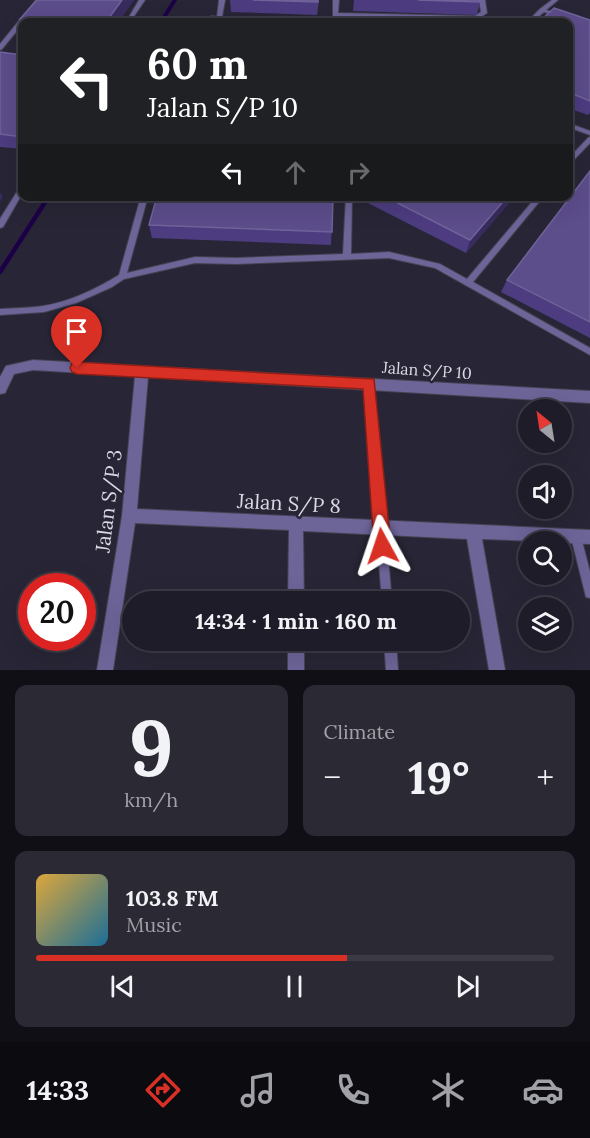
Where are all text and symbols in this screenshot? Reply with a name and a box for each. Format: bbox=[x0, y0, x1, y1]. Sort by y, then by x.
text: 60 m bbox=[147, 37, 248, 91]
icon: left bbox=[48, 42, 126, 120]
text: Jalan S/P 10 bbox=[147, 90, 298, 124]
icon: left bbox=[216, 156, 249, 189]
icon: ahead bbox=[279, 156, 312, 189]
icon: right bbox=[342, 156, 375, 189]
pin bbox=[51, 306, 102, 368]
icon: arrive bbox=[60, 315, 93, 348]
street label: Jalan S/P 10 bbox=[380, 357, 473, 384]
north arrow bbox=[518, 399, 572, 453]
map controls bbox=[518, 399, 572, 651]
street label: Jalan S/P 3 bbox=[89, 448, 128, 555]
button: sound bbox=[518, 465, 572, 519]
street label: Jalan S/P 8 bbox=[236, 488, 341, 519]
position arrow bbox=[350, 514, 414, 578]
button: search bbox=[518, 531, 572, 585]
speed limit sign: 20 bbox=[18, 573, 96, 651]
button: layers bbox=[518, 597, 572, 651]
text: 14:34 · 1 min · 160 m bbox=[195, 607, 397, 635]
text: 9 bbox=[129, 698, 174, 797]
text: Climate bbox=[324, 719, 395, 744]
text: 19° bbox=[408, 749, 469, 806]
text: − bbox=[324, 756, 341, 798]
text: + bbox=[536, 756, 554, 798]
text: km/h bbox=[124, 787, 178, 812]
text: 103.8 FM bbox=[126, 884, 219, 912]
text: Music bbox=[126, 912, 182, 937]
icon: previous bbox=[106, 970, 139, 1003]
icon: pause bbox=[278, 970, 311, 1003]
icon: next bbox=[451, 970, 484, 1003]
icon: directions bbox=[142, 1069, 184, 1111]
icon: music bbox=[237, 1069, 279, 1111]
icon: phone bbox=[332, 1069, 374, 1111]
icon: climate bbox=[427, 1069, 469, 1111]
icon: car bbox=[522, 1069, 564, 1111]
text: 14:33 bbox=[26, 1073, 89, 1107]

